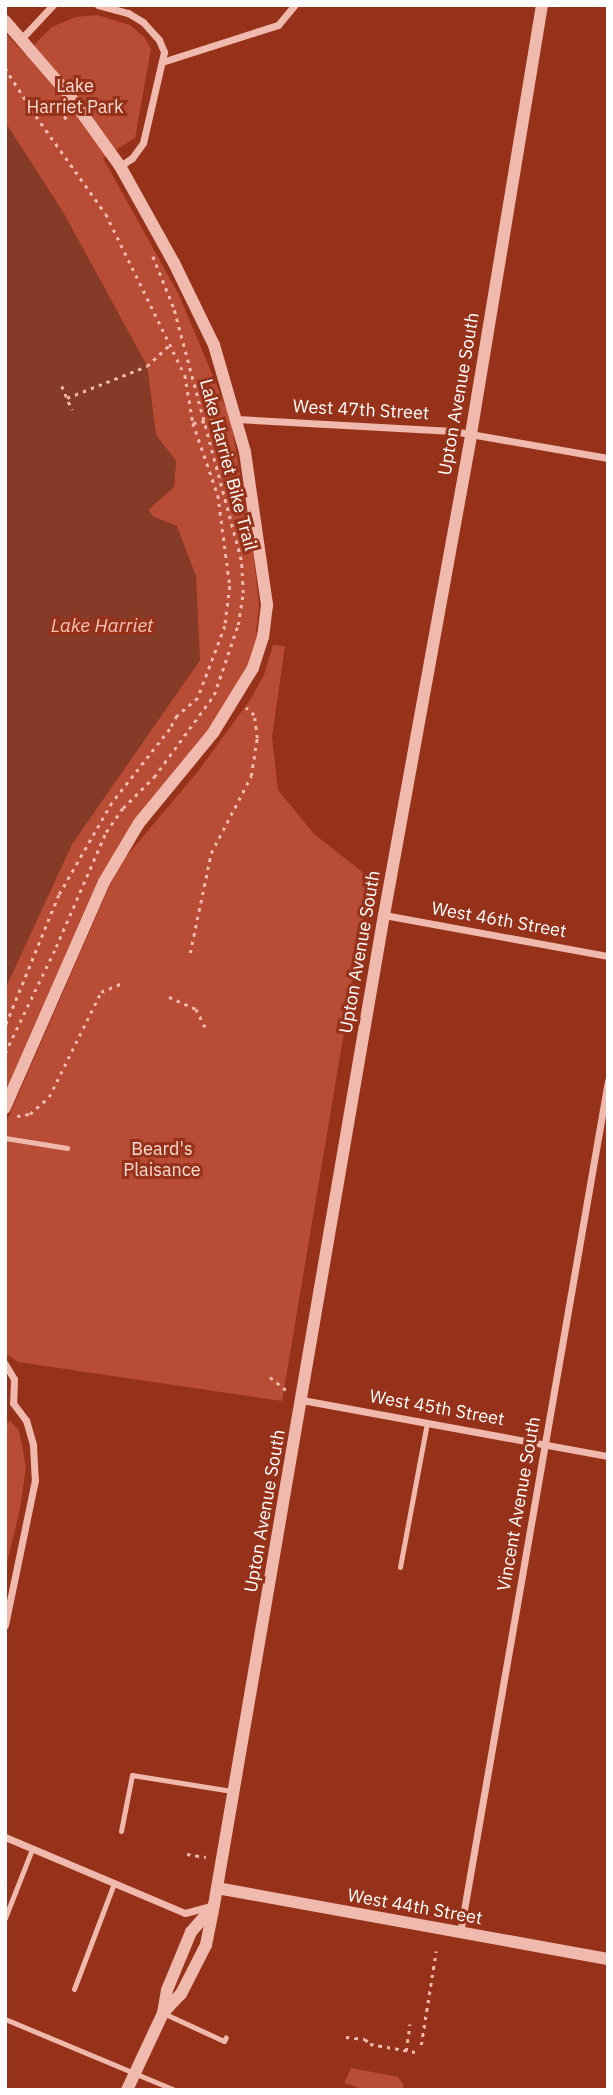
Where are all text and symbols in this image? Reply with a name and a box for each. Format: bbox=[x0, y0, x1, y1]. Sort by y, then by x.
park label: Lake Harriet Park bbox=[27, 76, 123, 119]
street label: Upton Avenue South bbox=[434, 311, 484, 477]
street label: Lake Harriet Bike Trail bbox=[195, 377, 261, 553]
street label: West 47th Street bbox=[292, 396, 430, 424]
water label: Lake Harriet bbox=[51, 615, 153, 637]
street label: Upton Avenue South bbox=[335, 869, 385, 1035]
street label: West 46th Street bbox=[430, 898, 568, 942]
park label: Beard's Plaisance bbox=[123, 1139, 201, 1182]
street label: West 45th Street bbox=[368, 1386, 506, 1430]
street label: Vincent Avenue South bbox=[493, 1415, 545, 1593]
street label: Upton Avenue South bbox=[240, 1428, 290, 1594]
street label: West 44th Street bbox=[346, 1885, 484, 1929]

